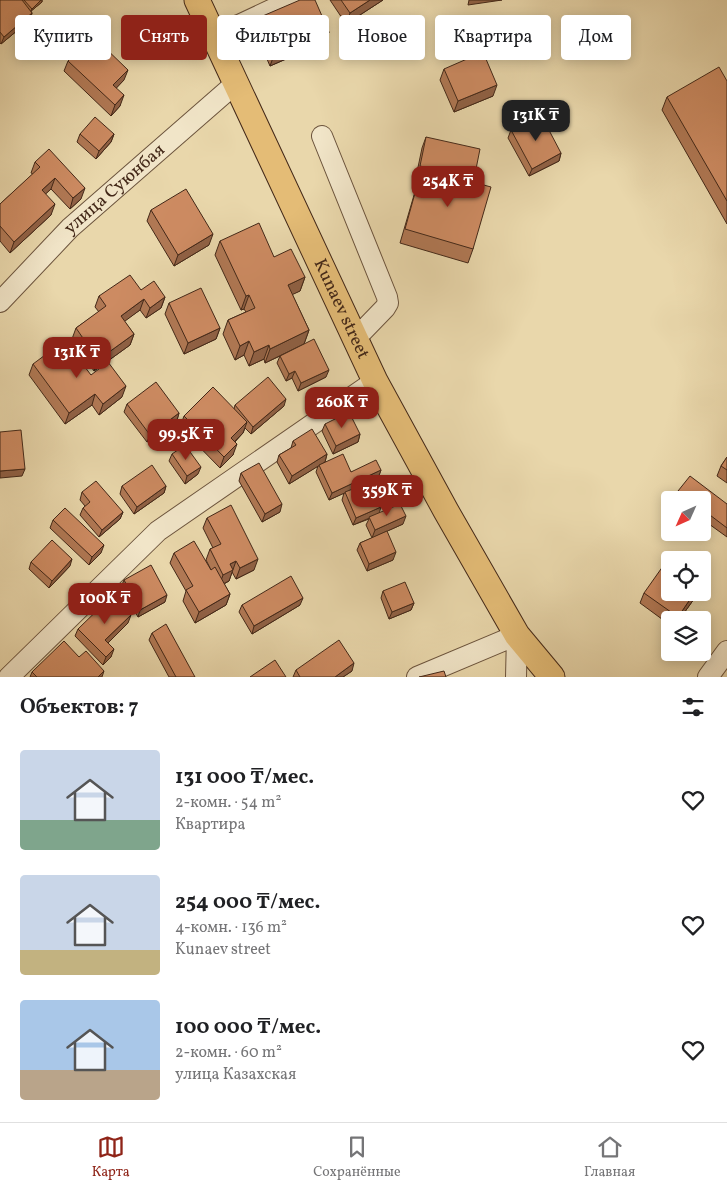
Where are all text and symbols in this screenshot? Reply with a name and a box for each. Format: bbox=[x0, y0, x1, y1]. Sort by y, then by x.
chip: Купить bbox=[15, 15, 111, 60]
chip: Снять bbox=[121, 15, 207, 60]
chip: Фильтры bbox=[217, 15, 329, 60]
chip: Новое bbox=[339, 15, 425, 60]
chip: Квартира bbox=[435, 15, 551, 60]
chip: Дом bbox=[561, 15, 631, 60]
pin: 131K ₸ bbox=[495, 100, 577, 142]
text: 131K ₸ bbox=[513, 105, 559, 127]
street label: улица Суюнбая bbox=[58, 138, 171, 240]
pin: 254K ₸ bbox=[407, 166, 489, 208]
text: 254K ₸ bbox=[423, 171, 473, 193]
street label: Kunaev street bbox=[307, 255, 376, 363]
pin: 131K ₸ bbox=[36, 336, 118, 379]
text: 131K ₸ bbox=[54, 342, 100, 364]
pin: 260K ₸ bbox=[301, 386, 383, 429]
text: 260K ₸ bbox=[316, 392, 368, 414]
pin: 99.5K ₸ bbox=[140, 418, 232, 461]
text: 99.5K ₸ bbox=[158, 424, 214, 446]
pin: 359K ₸ bbox=[346, 474, 428, 517]
text: 359K ₸ bbox=[362, 480, 412, 502]
north arrow bbox=[661, 491, 711, 541]
map controls bbox=[661, 491, 711, 661]
button: locate bbox=[661, 551, 711, 601]
pin: 100K ₸ bbox=[64, 582, 146, 625]
text: 100K ₸ bbox=[79, 588, 131, 610]
button: layers bbox=[661, 611, 711, 661]
text: Объектов: 7 bbox=[20, 693, 139, 722]
icon: filters bbox=[679, 693, 707, 721]
text: 131 000 ₸/мес. bbox=[175, 763, 314, 792]
icon: home bbox=[60, 770, 120, 830]
icon: heart bbox=[679, 786, 707, 814]
text: 2-комн. · 54 m² bbox=[175, 792, 281, 814]
text: Квартира bbox=[175, 814, 245, 836]
text: 254 000 ₸/мес. bbox=[175, 888, 320, 917]
icon: home bbox=[60, 895, 120, 955]
icon: heart bbox=[679, 911, 707, 939]
text: 4-комн. · 136 m² bbox=[175, 917, 287, 939]
text: Kunaev street bbox=[175, 939, 271, 961]
text: 100 000 ₸/мес. bbox=[175, 1013, 321, 1042]
icon: home bbox=[60, 1020, 120, 1080]
icon: heart bbox=[679, 1036, 707, 1064]
text: 2-комн. · 60 m² bbox=[175, 1042, 282, 1064]
text: улица Казахская bbox=[175, 1064, 296, 1086]
tab: Карта bbox=[92, 1133, 130, 1182]
tab: Сохранённые bbox=[313, 1133, 401, 1182]
tab: Главная bbox=[584, 1133, 635, 1182]

